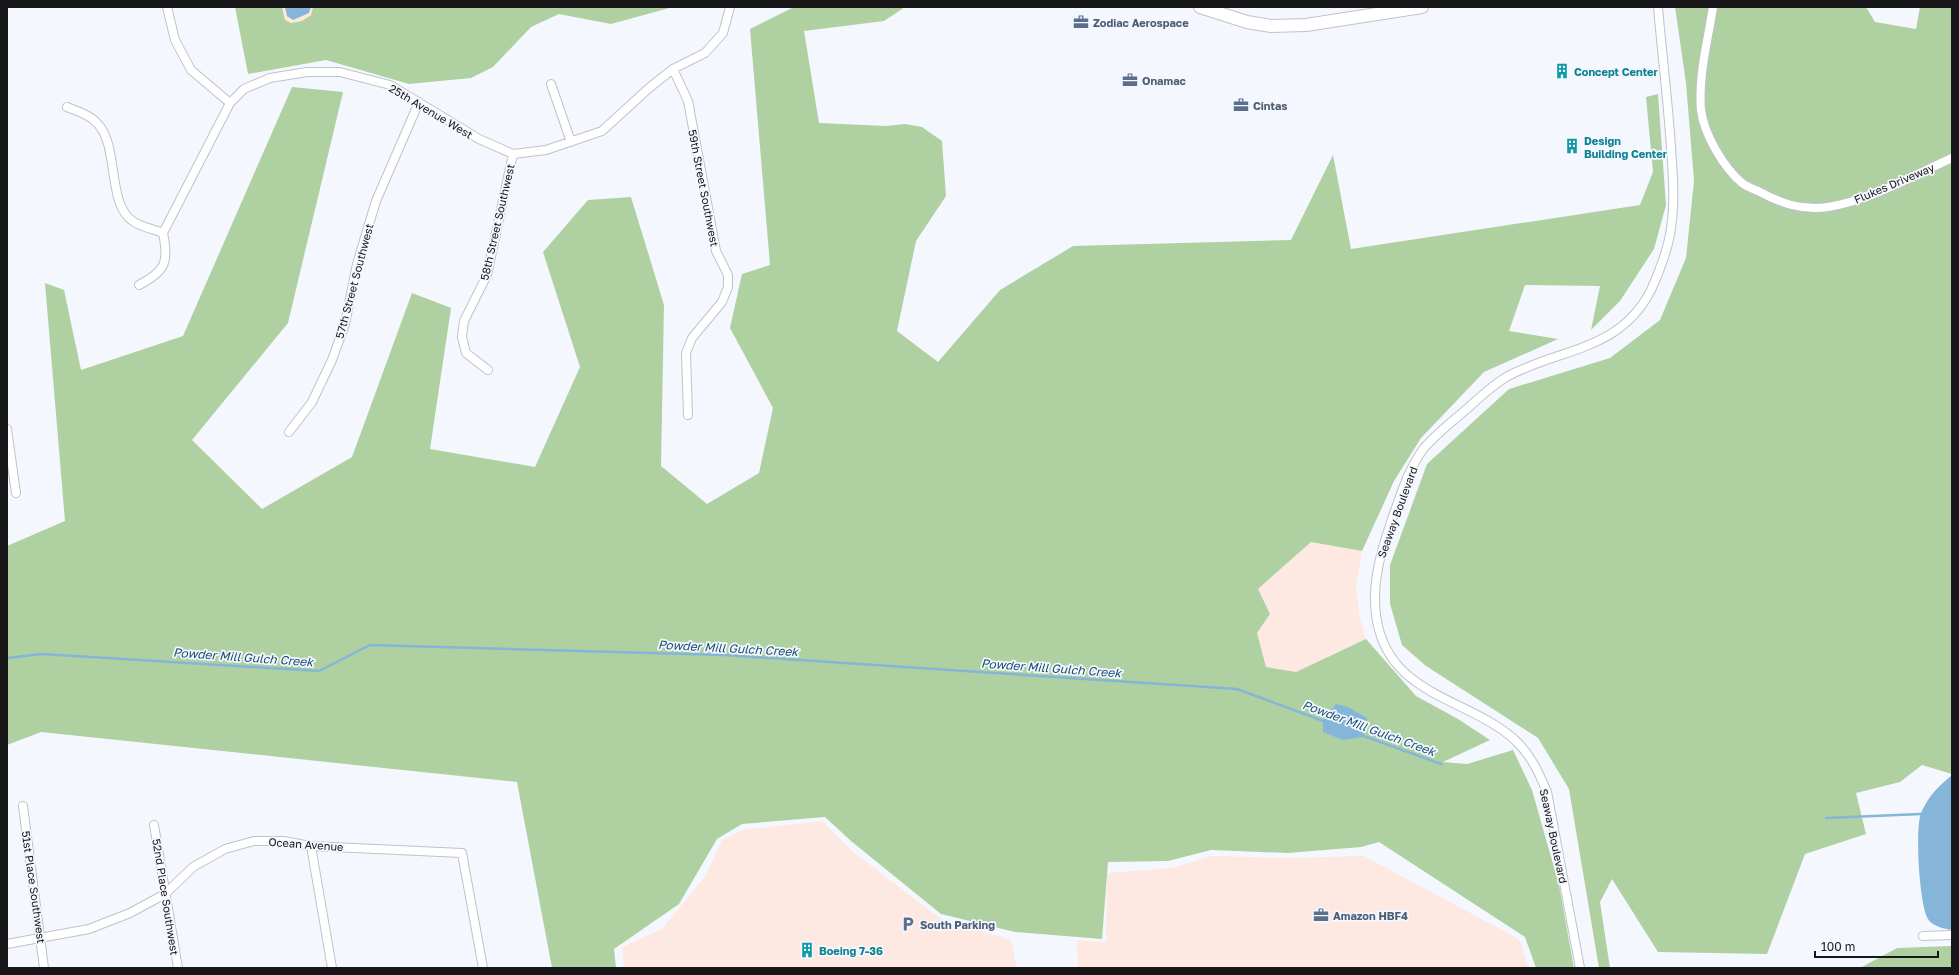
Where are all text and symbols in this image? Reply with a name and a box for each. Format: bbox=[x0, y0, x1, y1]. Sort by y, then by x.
office icon: Zodiac Aerospace bbox=[1072, 13, 1090, 31]
place label: Zodiac Aerospace bbox=[1093, 16, 1189, 29]
building icon: Concept Center bbox=[1553, 62, 1571, 80]
place label: Concept Center bbox=[1574, 65, 1659, 78]
office icon: Onamac bbox=[1121, 71, 1139, 89]
place label: Onamac bbox=[1142, 74, 1187, 87]
street label: 25th Avenue West bbox=[387, 81, 475, 141]
office icon: Cintas bbox=[1232, 96, 1250, 114]
place label: Cintas bbox=[1253, 99, 1287, 112]
street label: 59th Street Southwest bbox=[686, 128, 722, 248]
place label: Design Building Center bbox=[1584, 134, 1668, 160]
building icon: Design Building Center bbox=[1563, 137, 1581, 155]
street label: Flukes Driveway bbox=[1852, 160, 1936, 206]
street label: 58th Street Southwest bbox=[477, 163, 517, 281]
street label: 57th Street Southwest bbox=[332, 222, 376, 340]
street label: Seaway Boulevard bbox=[1374, 465, 1420, 559]
water label: Powder Mill Gulch Creek bbox=[657, 637, 800, 659]
water label: Powder Mill Gulch Creek bbox=[172, 645, 315, 669]
water label: Powder Mill Gulch Creek bbox=[980, 656, 1123, 680]
water label: Powder Mill Gulch Creek bbox=[1300, 697, 1439, 759]
street label: Seaway Boulevard bbox=[1538, 788, 1570, 884]
street label: 51st Place Southwest bbox=[20, 830, 48, 944]
street label: Ocean Avenue bbox=[268, 835, 344, 853]
street label: 52nd Place Southwest bbox=[150, 838, 182, 956]
office icon: Amazon HBF4 bbox=[1312, 906, 1330, 924]
place label: Amazon HBF4 bbox=[1333, 909, 1408, 922]
parking icon: South Parking bbox=[899, 915, 917, 933]
place label: South Parking bbox=[920, 918, 995, 931]
scale bar bbox=[1815, 933, 1938, 959]
text: 100 m bbox=[1821, 939, 1855, 954]
building icon: Boeing 7-36 bbox=[798, 941, 816, 959]
place label: Boeing 7-36 bbox=[819, 944, 883, 957]

